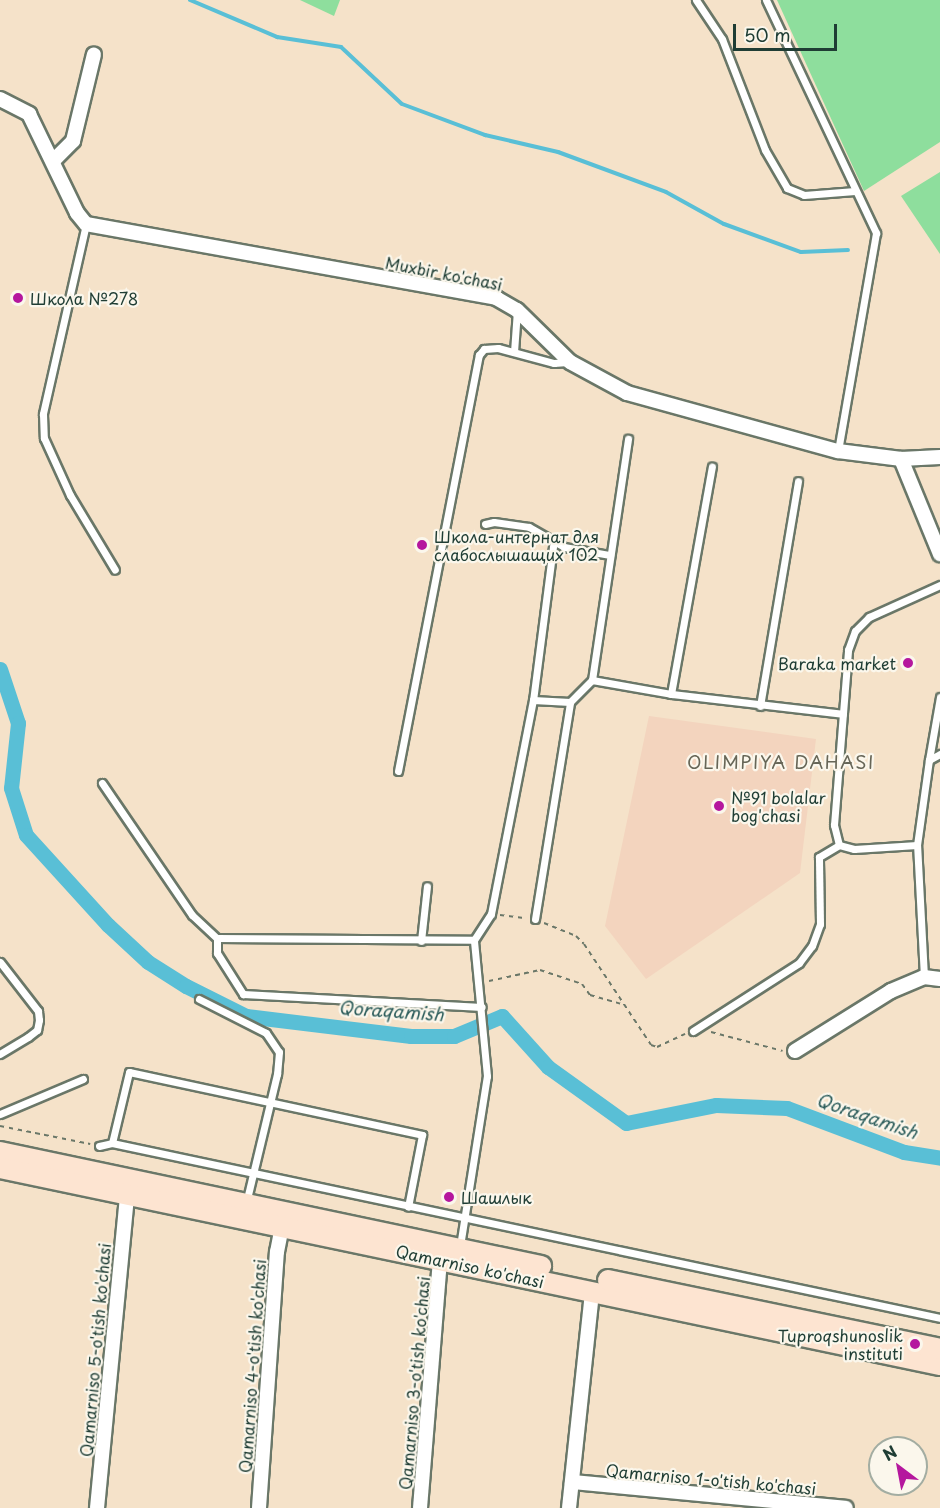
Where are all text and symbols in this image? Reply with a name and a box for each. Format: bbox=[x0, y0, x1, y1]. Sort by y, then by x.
scale bar bbox=[736, 12, 840, 50]
text: 50 m bbox=[744, 21, 791, 48]
street label: Muxbir ko'chasi bbox=[384, 252, 504, 294]
place label: Школа №278 bbox=[30, 288, 139, 308]
marker: Школа №278 bbox=[11, 291, 25, 305]
place label: Школа-интернат для слабослышащих 102 bbox=[434, 526, 599, 564]
marker: Школа-интернат для слабослышащих 102 bbox=[415, 538, 429, 552]
place label: Baraka market bbox=[777, 653, 896, 673]
marker: Baraka market bbox=[901, 656, 915, 670]
district label: OLIMPIYA DAHASI bbox=[688, 751, 874, 773]
place label: №91 bolalar bog'chasi bbox=[731, 787, 827, 825]
marker: №91 bolalar bog'chasi bbox=[712, 799, 726, 813]
water label: Qoraqamish bbox=[338, 997, 444, 1025]
water label: Qoraqamish bbox=[814, 1089, 920, 1143]
place label: Шашлык bbox=[461, 1187, 532, 1207]
marker: Шашлык bbox=[442, 1190, 456, 1204]
street label: Qamarniso ko'chasi bbox=[394, 1241, 546, 1291]
street label: Qamarniso 5-o'tish ko'chasi bbox=[76, 1243, 114, 1457]
street label: Qamarniso 4-o'tish ko'chasi bbox=[235, 1259, 269, 1473]
street label: Qamarniso 3-o'tish ko'chasi bbox=[395, 1276, 433, 1490]
place label: Tuproqshunoslik instituti bbox=[778, 1325, 903, 1363]
marker: Tuproqshunoslik instituti bbox=[908, 1337, 922, 1351]
north arrow bbox=[868, 1436, 928, 1496]
text: N bbox=[878, 1439, 901, 1466]
street label: Qamarniso 1-o'tish ko'chasi bbox=[605, 1460, 817, 1498]

